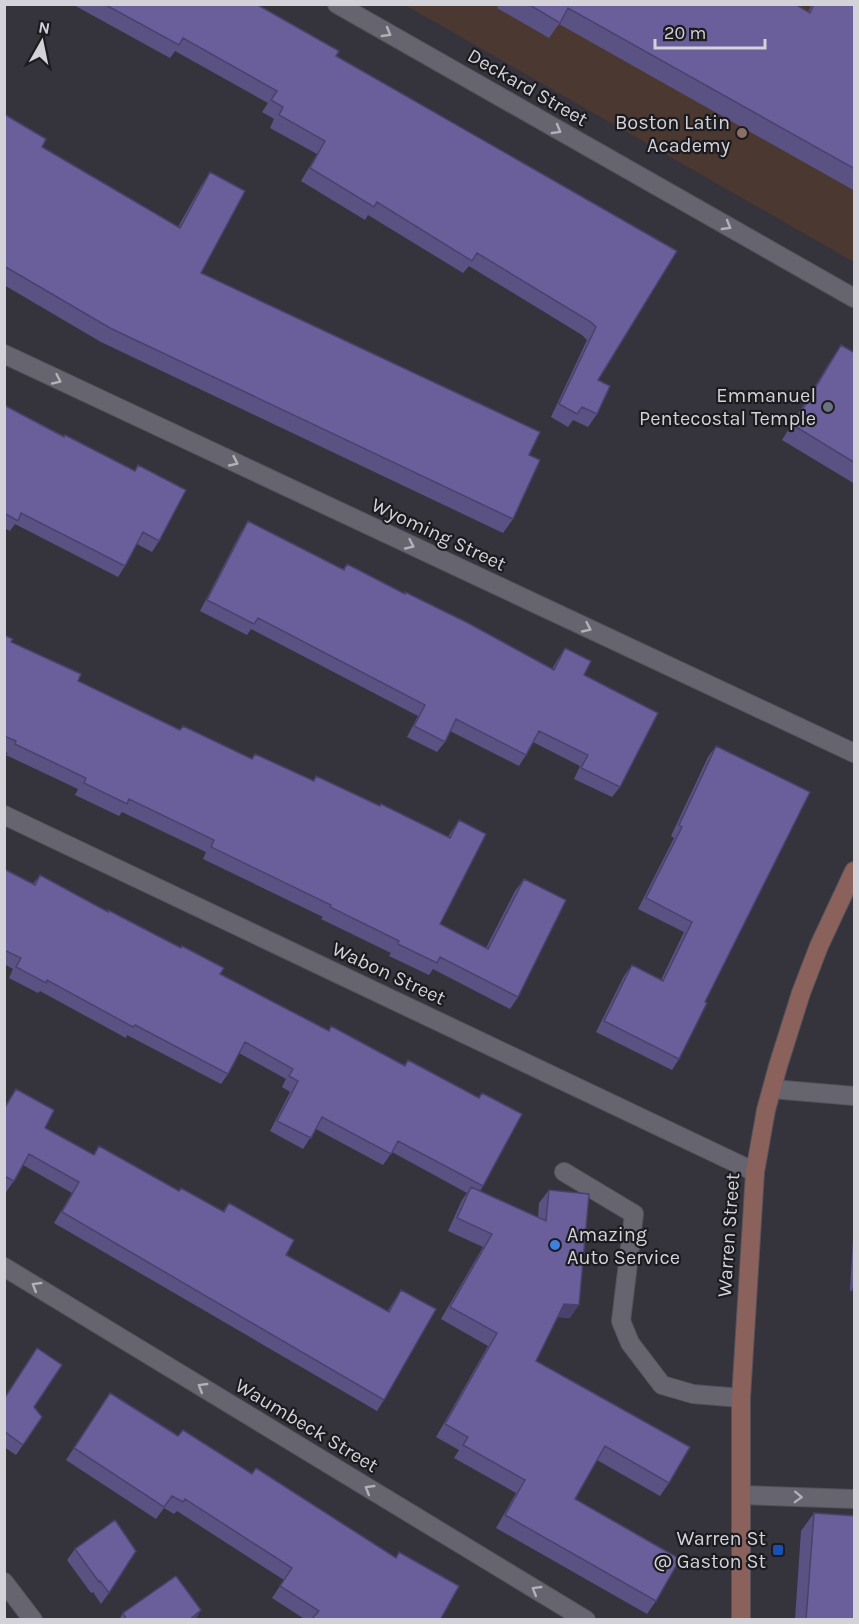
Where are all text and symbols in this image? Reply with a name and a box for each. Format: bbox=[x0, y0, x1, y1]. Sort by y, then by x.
north arrow bbox=[12, 12, 72, 72]
scale bar bbox=[655, 12, 764, 50]
text: N bbox=[37, 17, 51, 38]
text: 20 m bbox=[664, 22, 706, 44]
one-way arrow bbox=[381, 26, 392, 38]
street label: Deckard Street bbox=[464, 44, 592, 131]
place label: Boston Latin Academy bbox=[615, 111, 730, 157]
one-way arrow bbox=[551, 122, 561, 134]
marker: Boston Latin Academy bbox=[735, 126, 749, 140]
one-way arrow bbox=[721, 219, 731, 230]
one-way arrow bbox=[51, 372, 62, 384]
place label: Emmanuel Pentecostal Temple bbox=[639, 384, 816, 430]
marker: Emmanuel Pentecostal Temple bbox=[821, 400, 835, 414]
one-way arrow bbox=[227, 455, 238, 467]
street label: Wyoming Street bbox=[368, 493, 510, 576]
one-way arrow bbox=[404, 538, 415, 550]
one-way arrow bbox=[580, 620, 591, 632]
street label: Wabon Street bbox=[328, 937, 450, 1010]
street label: Warren Street bbox=[713, 1172, 744, 1298]
place label: Amazing Auto Service bbox=[567, 1223, 680, 1269]
marker: Amazing Auto Service bbox=[548, 1238, 562, 1252]
one-way arrow bbox=[32, 1281, 42, 1293]
street label: Waumbeck Street bbox=[231, 1374, 383, 1477]
one-way arrow bbox=[198, 1383, 208, 1395]
one-way arrow bbox=[365, 1484, 375, 1496]
one-way arrow bbox=[793, 1490, 802, 1503]
place label: Warren St @ Gaston St bbox=[653, 1527, 766, 1573]
marker: Warren St @ Gaston St bbox=[771, 1543, 785, 1557]
one-way arrow bbox=[531, 1585, 542, 1597]

